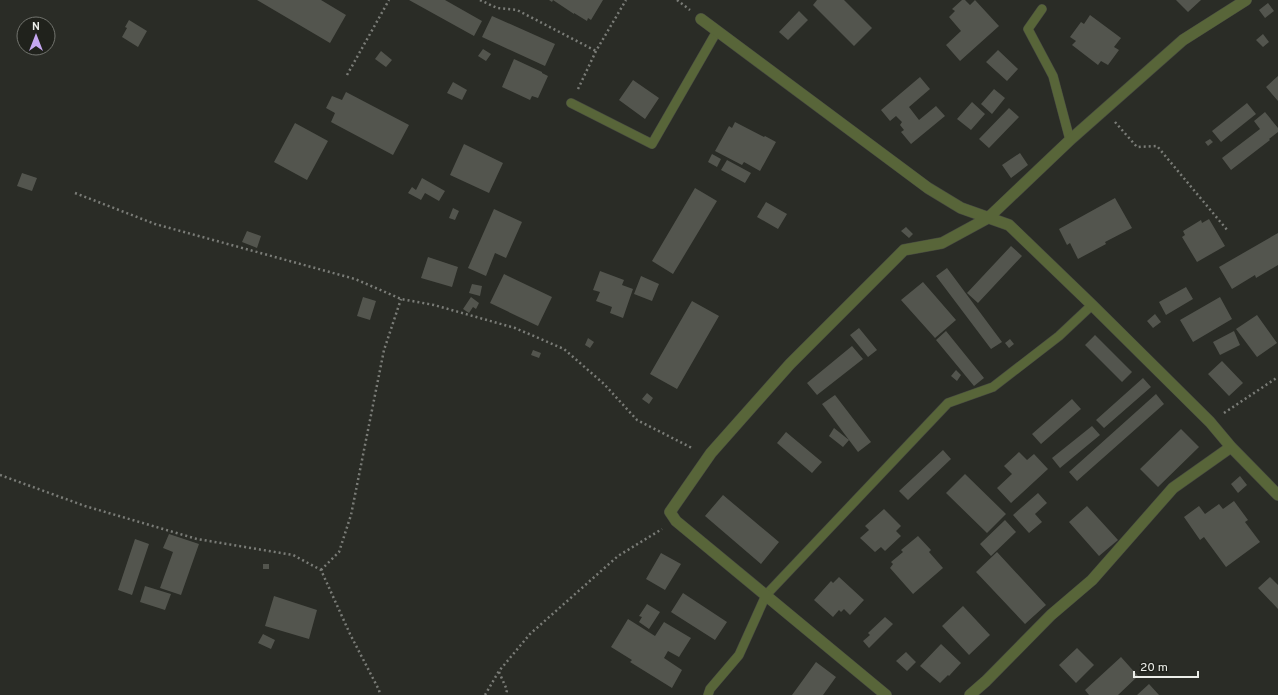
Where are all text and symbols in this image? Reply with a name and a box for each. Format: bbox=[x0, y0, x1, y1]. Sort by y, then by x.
north arrow bbox=[16, 16, 56, 56]
text: N bbox=[32, 20, 40, 34]
scale bar bbox=[1134, 653, 1198, 679]
text: 20 m bbox=[1140, 660, 1168, 676]

